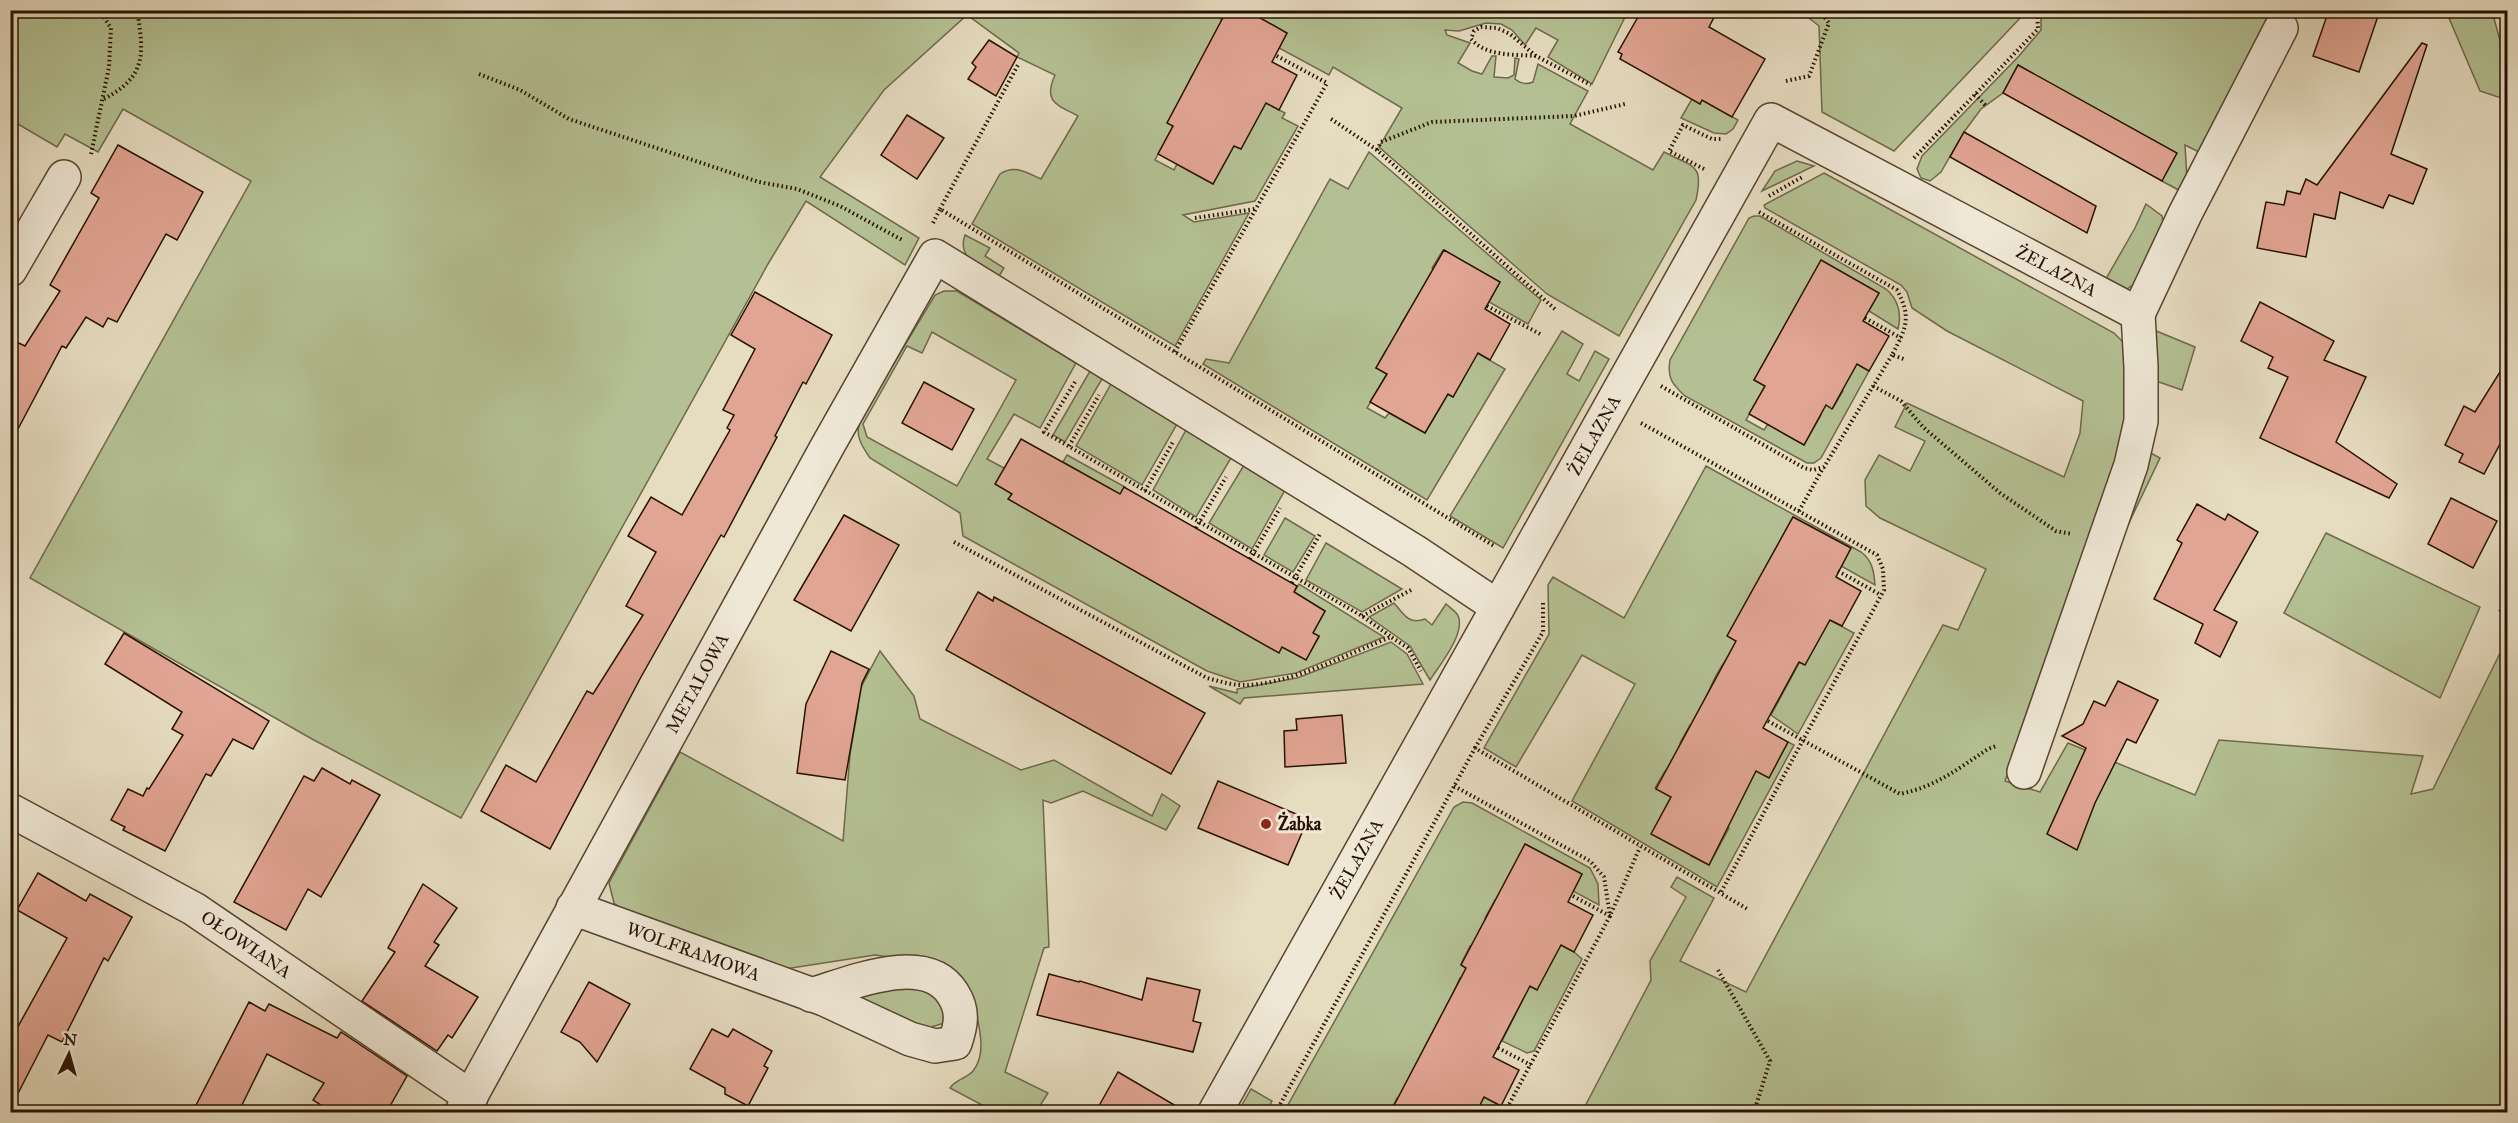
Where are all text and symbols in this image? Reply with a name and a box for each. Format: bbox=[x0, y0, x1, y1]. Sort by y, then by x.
street label: ŻELAZNA bbox=[2012, 240, 2101, 301]
street label: ŻELAZNA bbox=[1562, 391, 1626, 479]
street label: METALOWA bbox=[661, 629, 734, 737]
place label: Żabka bbox=[1278, 811, 1322, 835]
street label: ŻELAZNA bbox=[1325, 815, 1388, 903]
marker: Żabka bbox=[1259, 817, 1273, 831]
street label: OŁOWIANA bbox=[197, 906, 296, 983]
street label: WOLFRAMOWA bbox=[623, 917, 763, 986]
north arrow bbox=[39, 1024, 99, 1084]
text: N bbox=[63, 1029, 78, 1050]

